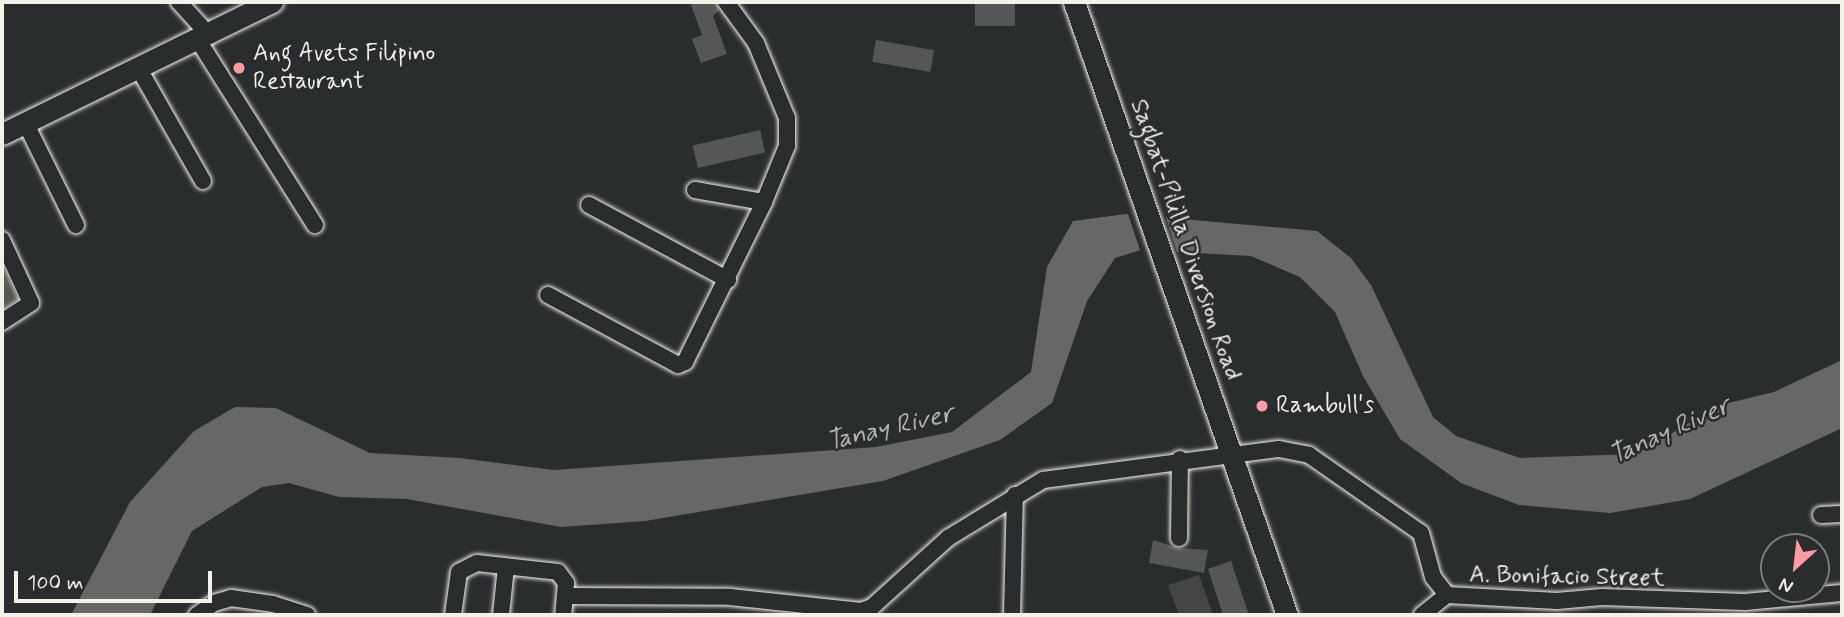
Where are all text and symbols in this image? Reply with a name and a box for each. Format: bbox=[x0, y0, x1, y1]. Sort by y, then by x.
place label: Ang Avets Filipino Restaurant bbox=[253, 40, 429, 96]
marker: Ang Avets Filipino Restaurant bbox=[231, 60, 247, 76]
street label: Sagbat-Pililla Diversion Road bbox=[1123, 94, 1247, 386]
place label: Rambull's bbox=[1276, 392, 1374, 420]
water label: Tanay River bbox=[1605, 392, 1735, 472]
marker: Rambull's bbox=[1254, 398, 1270, 414]
water label: Tanay River bbox=[824, 399, 956, 459]
north arrow bbox=[1760, 533, 1830, 603]
scale bar bbox=[18, 558, 215, 602]
street label: A. Bonifacio Street bbox=[1469, 561, 1665, 593]
text: 100 m bbox=[27, 569, 83, 597]
text: N bbox=[1775, 571, 1797, 599]

